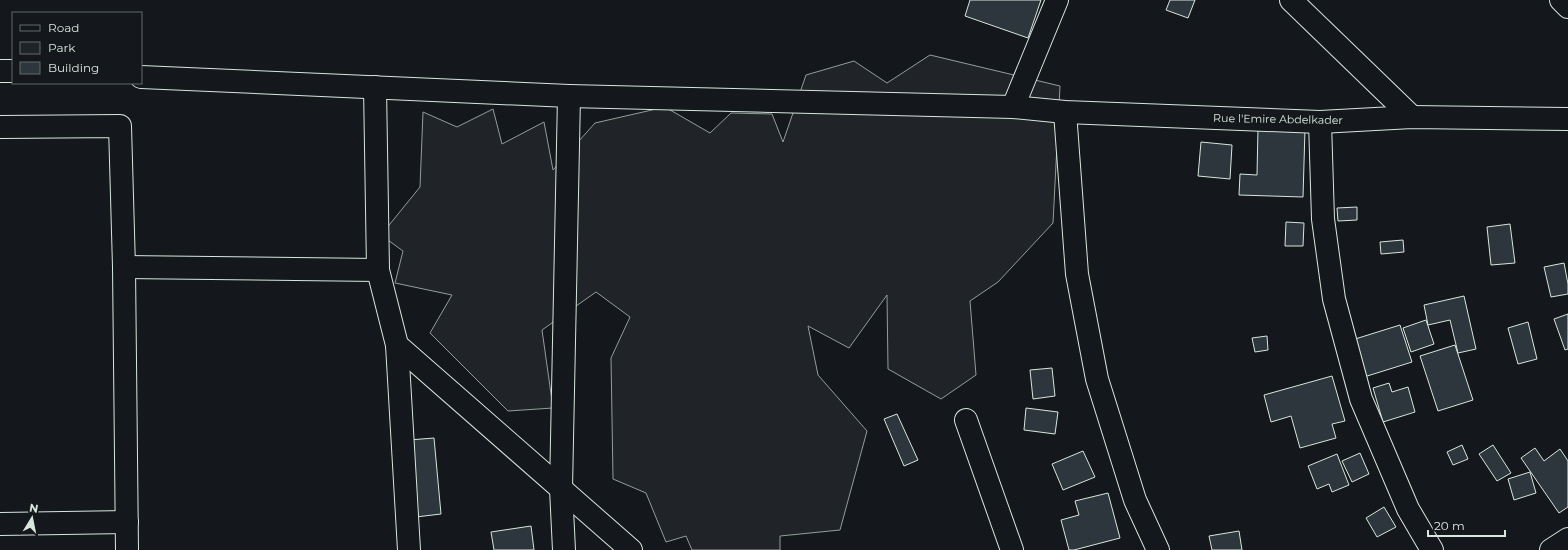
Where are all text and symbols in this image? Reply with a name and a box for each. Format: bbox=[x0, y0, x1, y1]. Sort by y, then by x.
legend bbox=[12, 12, 142, 84]
text: Road bbox=[48, 20, 79, 35]
text: Park bbox=[48, 40, 76, 55]
text: Building bbox=[48, 60, 99, 75]
street label: Rue l'Emire Abdelkader bbox=[1213, 111, 1343, 127]
north arrow bbox=[12, 498, 52, 538]
text: N bbox=[28, 500, 39, 516]
scale bar bbox=[1428, 512, 1505, 538]
text: 20 m bbox=[1434, 518, 1465, 533]

